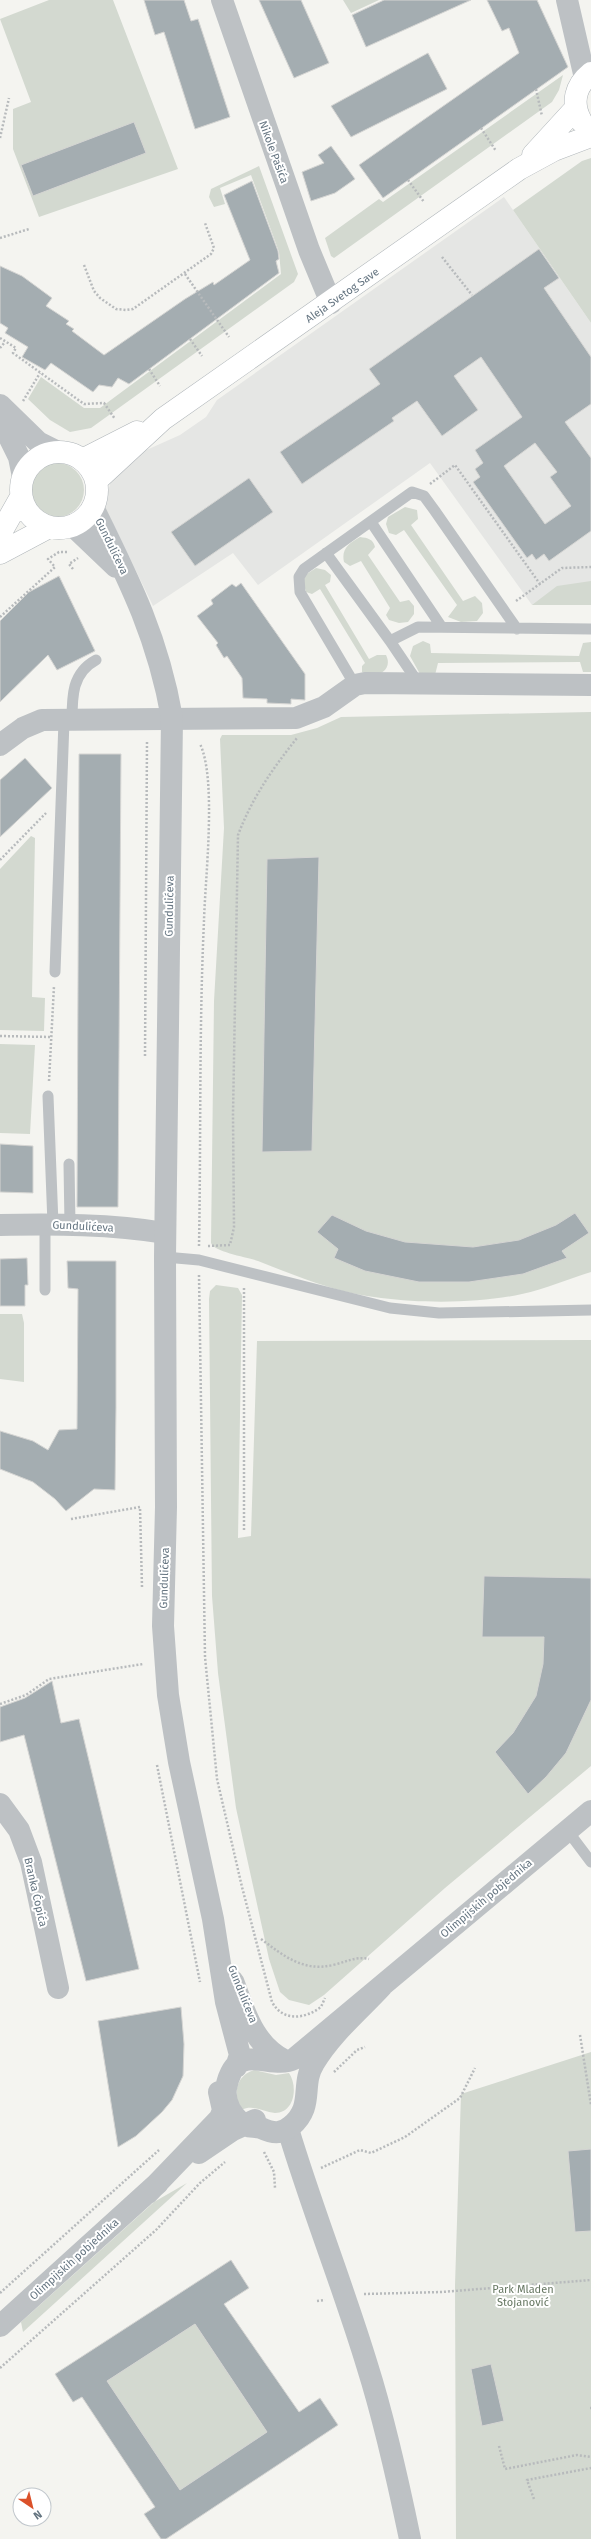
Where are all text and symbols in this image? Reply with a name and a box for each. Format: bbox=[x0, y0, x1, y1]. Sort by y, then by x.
street label: Nikole Pašića bbox=[256, 119, 291, 185]
street label: Aleja Svetog Save bbox=[303, 265, 382, 326]
street label: Gundulićeva bbox=[92, 516, 131, 577]
street label: Gundulićeva bbox=[162, 875, 177, 937]
street label: Gundulićeva bbox=[52, 1218, 114, 1235]
street label: Gundulićeva bbox=[157, 1547, 172, 1609]
street label: Branka Ćopića bbox=[21, 1856, 51, 1928]
street label: Olimpijskih pobjednika bbox=[438, 1856, 535, 1940]
street label: Gundulićeva bbox=[225, 1963, 260, 2025]
street label: Olimpijskih pobjednika bbox=[27, 2216, 122, 2303]
park label: Park Mladen Stojanović bbox=[492, 2283, 554, 2309]
north arrow bbox=[12, 2487, 52, 2527]
text: N bbox=[31, 2507, 44, 2522]

